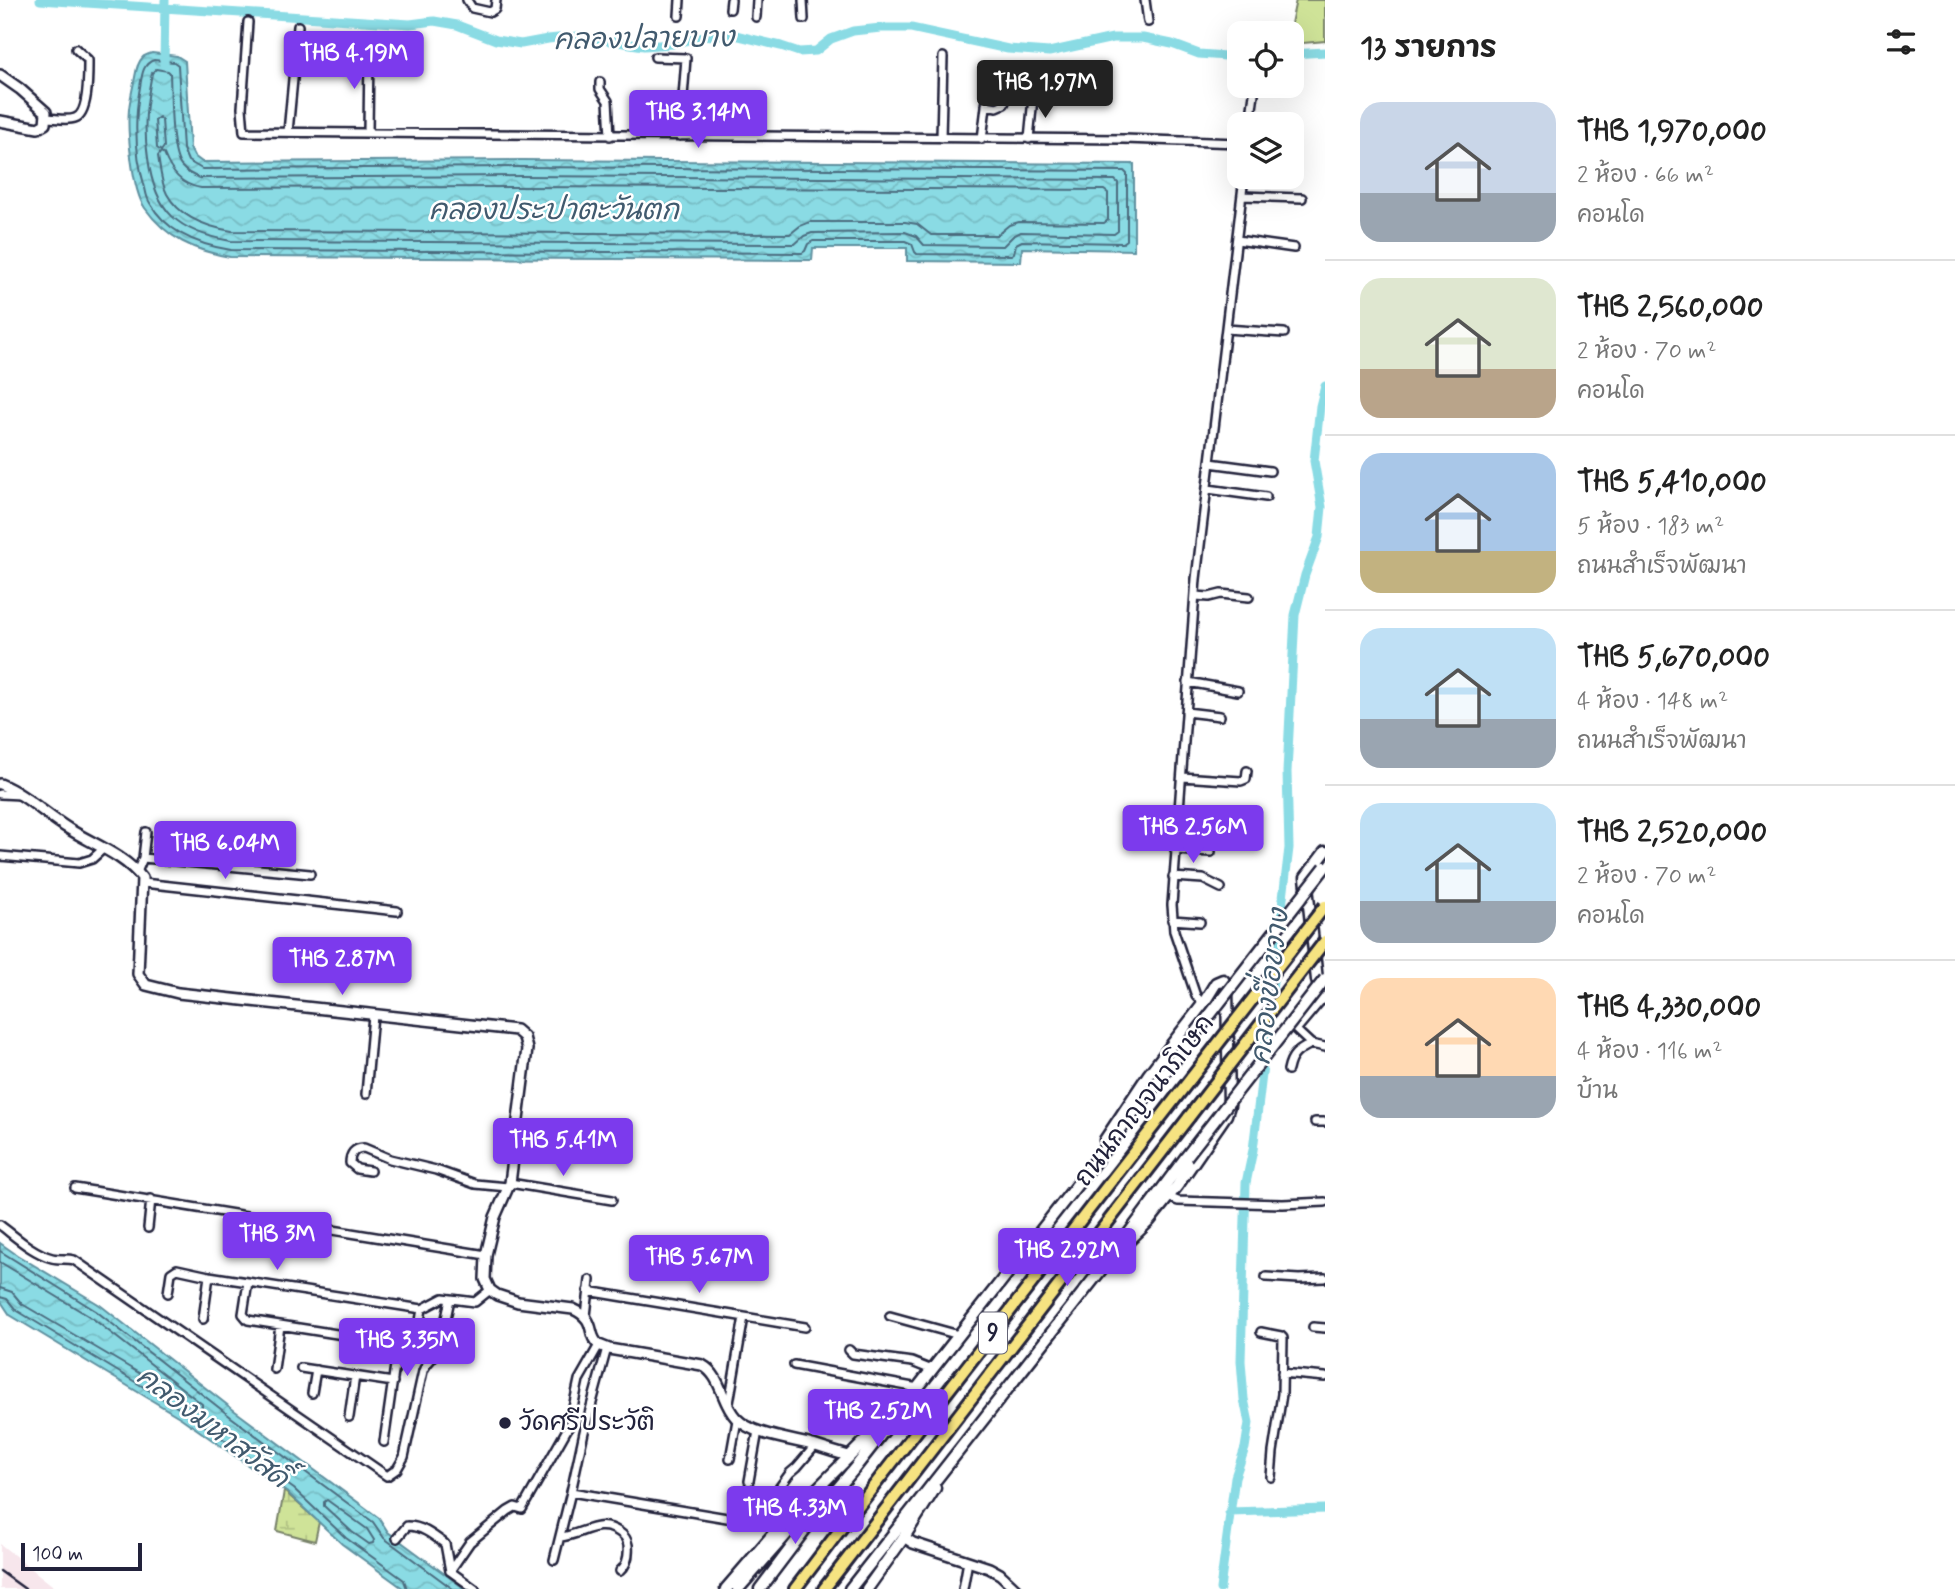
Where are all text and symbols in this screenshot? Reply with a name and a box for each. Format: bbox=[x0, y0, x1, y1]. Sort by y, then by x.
water label: คลองปลายบาง bbox=[554, 20, 737, 60]
map controls bbox=[1227, 21, 1304, 189]
button: locate bbox=[1227, 21, 1304, 98]
icon: filters bbox=[1882, 23, 1920, 61]
text: 13 รายการ bbox=[1360, 29, 1497, 68]
pin: THB 4.19M bbox=[274, 32, 434, 91]
text: THB 4.19M bbox=[300, 39, 408, 69]
pin: THB 1.97M bbox=[965, 60, 1125, 120]
text: THB 1.97M bbox=[993, 68, 1097, 98]
pin: THB 3.14M bbox=[618, 90, 778, 150]
text: THB 3.14M bbox=[645, 98, 751, 128]
button: layers bbox=[1227, 112, 1304, 189]
text: THB 1,970,000 bbox=[1577, 112, 1767, 151]
icon: home bbox=[1416, 130, 1500, 214]
text: 2 ห้อง · 66 m² bbox=[1577, 161, 1714, 191]
water label: คลองประปาตะวันตก bbox=[429, 193, 681, 230]
text: คอนโด bbox=[1577, 201, 1645, 231]
text: THB 2,560,000 bbox=[1577, 288, 1764, 327]
icon: home bbox=[1416, 306, 1500, 390]
text: 2 ห้อง · 70 m² bbox=[1577, 337, 1717, 367]
text: คอนโด bbox=[1577, 377, 1645, 407]
text: THB 5,410,000 bbox=[1577, 463, 1767, 502]
icon: home bbox=[1416, 481, 1500, 565]
text: 5 ห้อง · 183 m² bbox=[1577, 512, 1724, 542]
text: ถนนสำเร็จพัฒนา bbox=[1577, 552, 1747, 582]
text: THB 5,670,000 bbox=[1577, 638, 1770, 677]
icon: home bbox=[1416, 656, 1500, 740]
text: 4 ห้อง · 148 m² bbox=[1577, 687, 1728, 717]
text: ถนนสำเร็จพัฒนา bbox=[1577, 727, 1747, 757]
pin: THB 2.56M bbox=[1113, 806, 1273, 865]
text: THB 2.56M bbox=[1139, 813, 1247, 843]
text: THB 2,520,000 bbox=[1577, 813, 1767, 852]
pin: THB 6.04M bbox=[145, 822, 305, 881]
text: THB 6.04M bbox=[170, 829, 280, 859]
icon: home bbox=[1416, 831, 1500, 915]
text: 2 ห้อง · 70 m² bbox=[1577, 862, 1717, 892]
text: คอนโด bbox=[1577, 902, 1645, 932]
water label: คลองขื่อขวาง bbox=[1234, 903, 1299, 1067]
pin: THB 2.87M bbox=[262, 937, 422, 997]
text: THB 2.87M bbox=[289, 945, 395, 975]
text: THB 4,330,000 bbox=[1577, 988, 1761, 1027]
icon: home bbox=[1416, 1006, 1500, 1090]
street label: ถนนกาญจนาภิเษก bbox=[1067, 1008, 1223, 1194]
text: 4 ห้อง · 116 m² bbox=[1577, 1037, 1723, 1067]
text: บ้าน bbox=[1577, 1077, 1618, 1107]
pin: THB 5.41M bbox=[483, 1118, 643, 1178]
text: THB 5.41M bbox=[509, 1126, 617, 1156]
pin: THB 3M bbox=[220, 1212, 334, 1272]
text: THB 3M bbox=[239, 1220, 315, 1250]
pin: THB 2.92M bbox=[987, 1228, 1147, 1288]
pin: THB 5.67M bbox=[619, 1236, 779, 1295]
text: THB 2.92M bbox=[1014, 1236, 1120, 1266]
text: THB 5.67M bbox=[645, 1243, 753, 1273]
road number: 9 bbox=[979, 1312, 1007, 1353]
pin: THB 3.35M bbox=[327, 1318, 487, 1378]
text: THB 3.35M bbox=[355, 1326, 459, 1356]
water label: คลองมหาสวัสดิ์ bbox=[129, 1352, 307, 1502]
pin: THB 2.52M bbox=[798, 1390, 958, 1449]
text: THB 2.52M bbox=[824, 1397, 932, 1427]
place label: วัดศรีประวัติ bbox=[519, 1406, 655, 1440]
marker: วัดศรีประวัติ bbox=[497, 1415, 513, 1431]
pin: THB 4.33M bbox=[715, 1486, 875, 1546]
text: THB 4.33M bbox=[743, 1494, 847, 1524]
scale bar bbox=[21, 1540, 142, 1572]
text: 100 m bbox=[32, 1542, 83, 1567]

